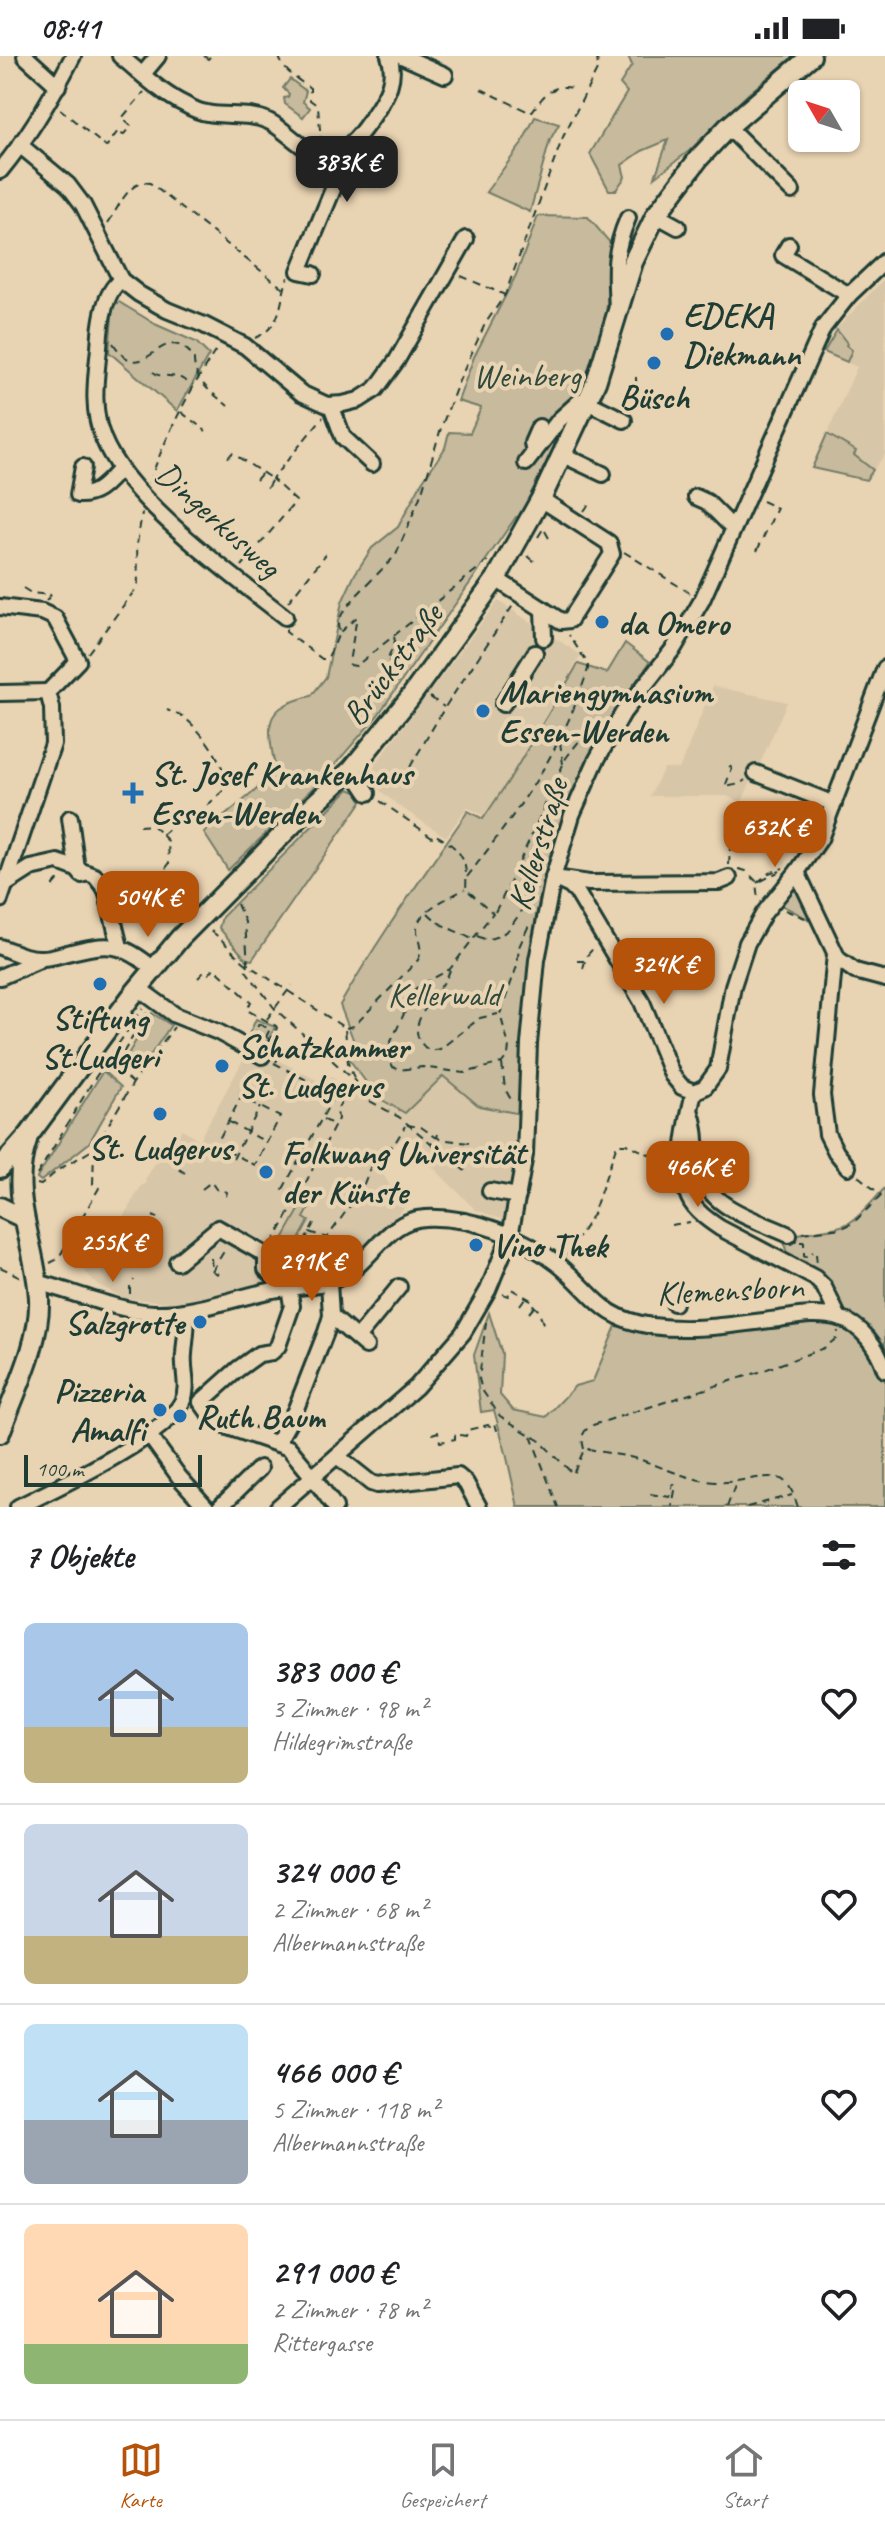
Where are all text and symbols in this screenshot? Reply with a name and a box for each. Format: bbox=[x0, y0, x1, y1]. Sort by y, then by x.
text: 08:41 bbox=[40, 9, 100, 47]
north arrow bbox=[788, 80, 860, 152]
map controls bbox=[788, 80, 860, 152]
pin: 383K € bbox=[282, 136, 412, 204]
text: 383K € bbox=[314, 145, 380, 178]
place label: EDEKA Diekmann bbox=[683, 293, 802, 375]
marker: EDEKA Diekmann bbox=[658, 325, 676, 343]
park label: Weinberg bbox=[473, 354, 583, 397]
marker: Büsch bbox=[645, 354, 663, 372]
place label: Büsch bbox=[619, 375, 690, 418]
street label: Dingerkusweg bbox=[147, 452, 292, 588]
street label: Brückstraße bbox=[333, 593, 454, 734]
place label: da Omero bbox=[618, 601, 732, 644]
marker: da Omero bbox=[593, 613, 611, 631]
place label: Mariengymnasium Essen-Werden bbox=[499, 670, 715, 752]
marker: Mariengymnasium Essen-Werden bbox=[474, 702, 492, 720]
place label: St. Josef Krankenhaus Essen-Werden bbox=[151, 752, 415, 834]
street label: Kellerstraße bbox=[497, 770, 579, 915]
marker: St. Josef Krankenhaus Essen-Werden bbox=[122, 782, 144, 804]
pin: 632K € bbox=[710, 801, 840, 869]
text: 632K € bbox=[742, 810, 808, 843]
pin: 504K € bbox=[83, 871, 213, 939]
text: 504K € bbox=[115, 880, 181, 913]
pin: 324K € bbox=[599, 938, 729, 1006]
text: 324K € bbox=[631, 947, 697, 980]
park label: Kellerwald bbox=[388, 973, 505, 1016]
marker: Stiftung St.Ludgeri bbox=[91, 975, 109, 993]
place label: Stiftung St.Ludgeri bbox=[41, 996, 163, 1078]
place label: Schatzkammer St. Ludgerus bbox=[238, 1025, 412, 1107]
marker: Schatzkammer St. Ludgerus bbox=[213, 1057, 231, 1075]
marker: St. Ludgerus bbox=[151, 1105, 169, 1123]
place label: St. Ludgerus bbox=[88, 1126, 235, 1169]
place label: Folkwang Universität der Künste bbox=[282, 1131, 529, 1213]
pin: 466K € bbox=[633, 1141, 763, 1209]
text: 466K € bbox=[664, 1150, 732, 1183]
marker: Folkwang Universität der Künste bbox=[257, 1163, 275, 1181]
pin: 255K € bbox=[48, 1216, 178, 1284]
place label: Vino Thek bbox=[492, 1224, 610, 1267]
text: 255K € bbox=[80, 1225, 146, 1258]
pin: 291K € bbox=[247, 1235, 377, 1303]
marker: Vino Thek bbox=[467, 1236, 485, 1254]
text: 291K € bbox=[279, 1244, 345, 1277]
street label: Klemensborn bbox=[655, 1264, 806, 1315]
place label: Salzgrotte bbox=[65, 1301, 187, 1344]
marker: Salzgrotte bbox=[191, 1313, 209, 1331]
place label: Pizzeria Amalfi bbox=[54, 1369, 149, 1451]
place label: Ruth Baum bbox=[196, 1395, 327, 1438]
marker: Pizzeria Amalfi bbox=[151, 1401, 169, 1419]
marker: Ruth Baum bbox=[171, 1407, 189, 1425]
scale bar bbox=[24, 1451, 202, 1487]
text: 100 m bbox=[36, 1455, 83, 1483]
icon: filters bbox=[817, 1533, 861, 1577]
text: 7 Objekte bbox=[24, 1534, 134, 1577]
text: 383 000 € bbox=[272, 1649, 396, 1692]
icon: home bbox=[88, 1655, 184, 1751]
icon: heart bbox=[817, 1681, 861, 1725]
text: 3 Zimmer · 98 m² bbox=[272, 1692, 427, 1725]
text: Hildegrimstraße bbox=[272, 1725, 411, 1758]
text: 324 000 € bbox=[272, 1850, 396, 1893]
icon: home bbox=[88, 1856, 184, 1952]
icon: heart bbox=[817, 1882, 861, 1926]
text: 2 Zimmer · 68 m² bbox=[272, 1893, 427, 1926]
text: Albermannstraße bbox=[272, 1926, 423, 1959]
text: 466 000 € bbox=[272, 2050, 397, 2093]
icon: home bbox=[88, 2056, 184, 2152]
icon: heart bbox=[817, 2082, 861, 2126]
text: 5 Zimmer · 118 m² bbox=[272, 2093, 438, 2126]
text: Albermannstraße bbox=[272, 2126, 423, 2159]
text: 291 000 € bbox=[272, 2250, 395, 2293]
icon: home bbox=[88, 2256, 184, 2352]
icon: heart bbox=[817, 2282, 861, 2326]
text: 2 Zimmer · 78 m² bbox=[272, 2293, 427, 2326]
text: Rittergasse bbox=[272, 2326, 372, 2359]
tab: Karte bbox=[119, 2438, 163, 2514]
tab: Gespeichert bbox=[400, 2438, 485, 2514]
tab: Start bbox=[722, 2438, 766, 2514]

